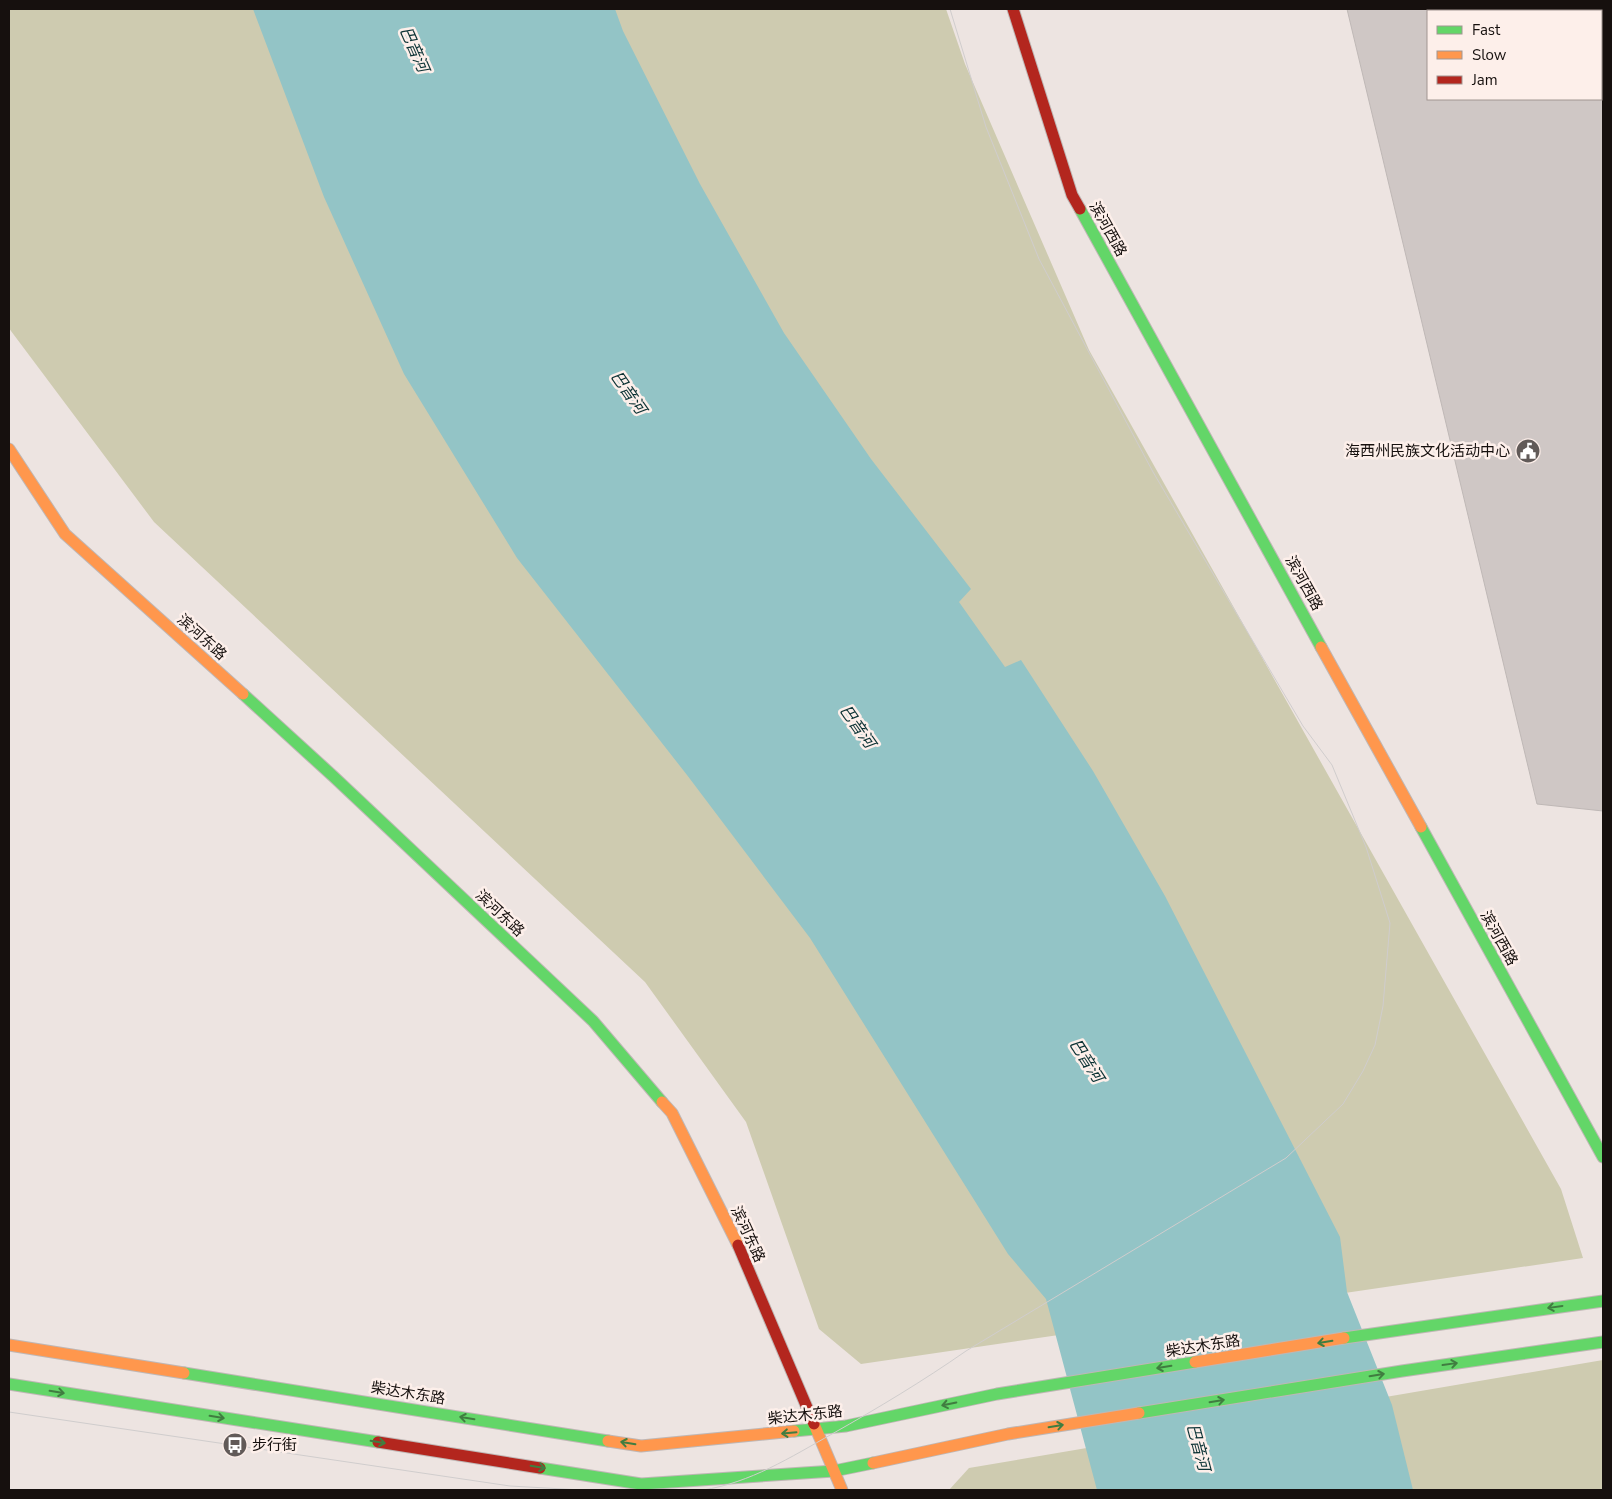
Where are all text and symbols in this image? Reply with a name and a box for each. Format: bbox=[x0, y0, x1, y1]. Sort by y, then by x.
legend bbox=[1427, 10, 1602, 100]
text: Fast bbox=[1472, 20, 1501, 40]
water label: 巴音河 bbox=[394, 23, 435, 79]
text: Slow bbox=[1472, 45, 1507, 65]
text: Jam bbox=[1471, 70, 1498, 90]
street label: 滨河西路 bbox=[1085, 198, 1131, 260]
water label: 巴音河 bbox=[605, 367, 653, 421]
public building icon: 海西州民族文化活动中心 bbox=[1515, 438, 1541, 464]
place label: 海西州民族文化活动中心 bbox=[1345, 441, 1510, 461]
street label: 滨河西路 bbox=[1281, 552, 1327, 614]
street label: 滨河东路 bbox=[173, 609, 231, 665]
water label: 巴音河 bbox=[834, 701, 882, 755]
street label: 滨河东路 bbox=[471, 885, 529, 941]
street label: 滨河西路 bbox=[1476, 907, 1522, 969]
water label: 巴音河 bbox=[1064, 1034, 1110, 1089]
street label: 滨河东路 bbox=[726, 1203, 770, 1265]
one-way arrow bbox=[1547, 1303, 1563, 1313]
street label: 柴达木东路 bbox=[1164, 1330, 1242, 1362]
one-way arrow bbox=[1317, 1337, 1333, 1347]
one-way arrow bbox=[1442, 1359, 1458, 1369]
one-way arrow bbox=[1156, 1363, 1172, 1373]
one-way arrow bbox=[1369, 1370, 1385, 1380]
street label: 柴达木东路 bbox=[369, 1377, 447, 1409]
one-way arrow bbox=[49, 1387, 65, 1397]
one-way arrow bbox=[1208, 1395, 1224, 1405]
one-way arrow bbox=[942, 1400, 958, 1410]
street label: 柴达木东路 bbox=[767, 1401, 843, 1429]
one-way arrow bbox=[209, 1412, 225, 1422]
one-way arrow bbox=[459, 1413, 475, 1423]
one-way arrow bbox=[1048, 1421, 1064, 1431]
water label: 巴音河 bbox=[1181, 1421, 1216, 1476]
one-way arrow bbox=[782, 1428, 798, 1437]
bus stop icon: 步行街 bbox=[222, 1432, 248, 1458]
place label: 步行街 bbox=[252, 1435, 297, 1455]
one-way arrow bbox=[370, 1437, 386, 1447]
one-way arrow bbox=[620, 1438, 636, 1448]
one-way arrow bbox=[530, 1463, 546, 1473]

